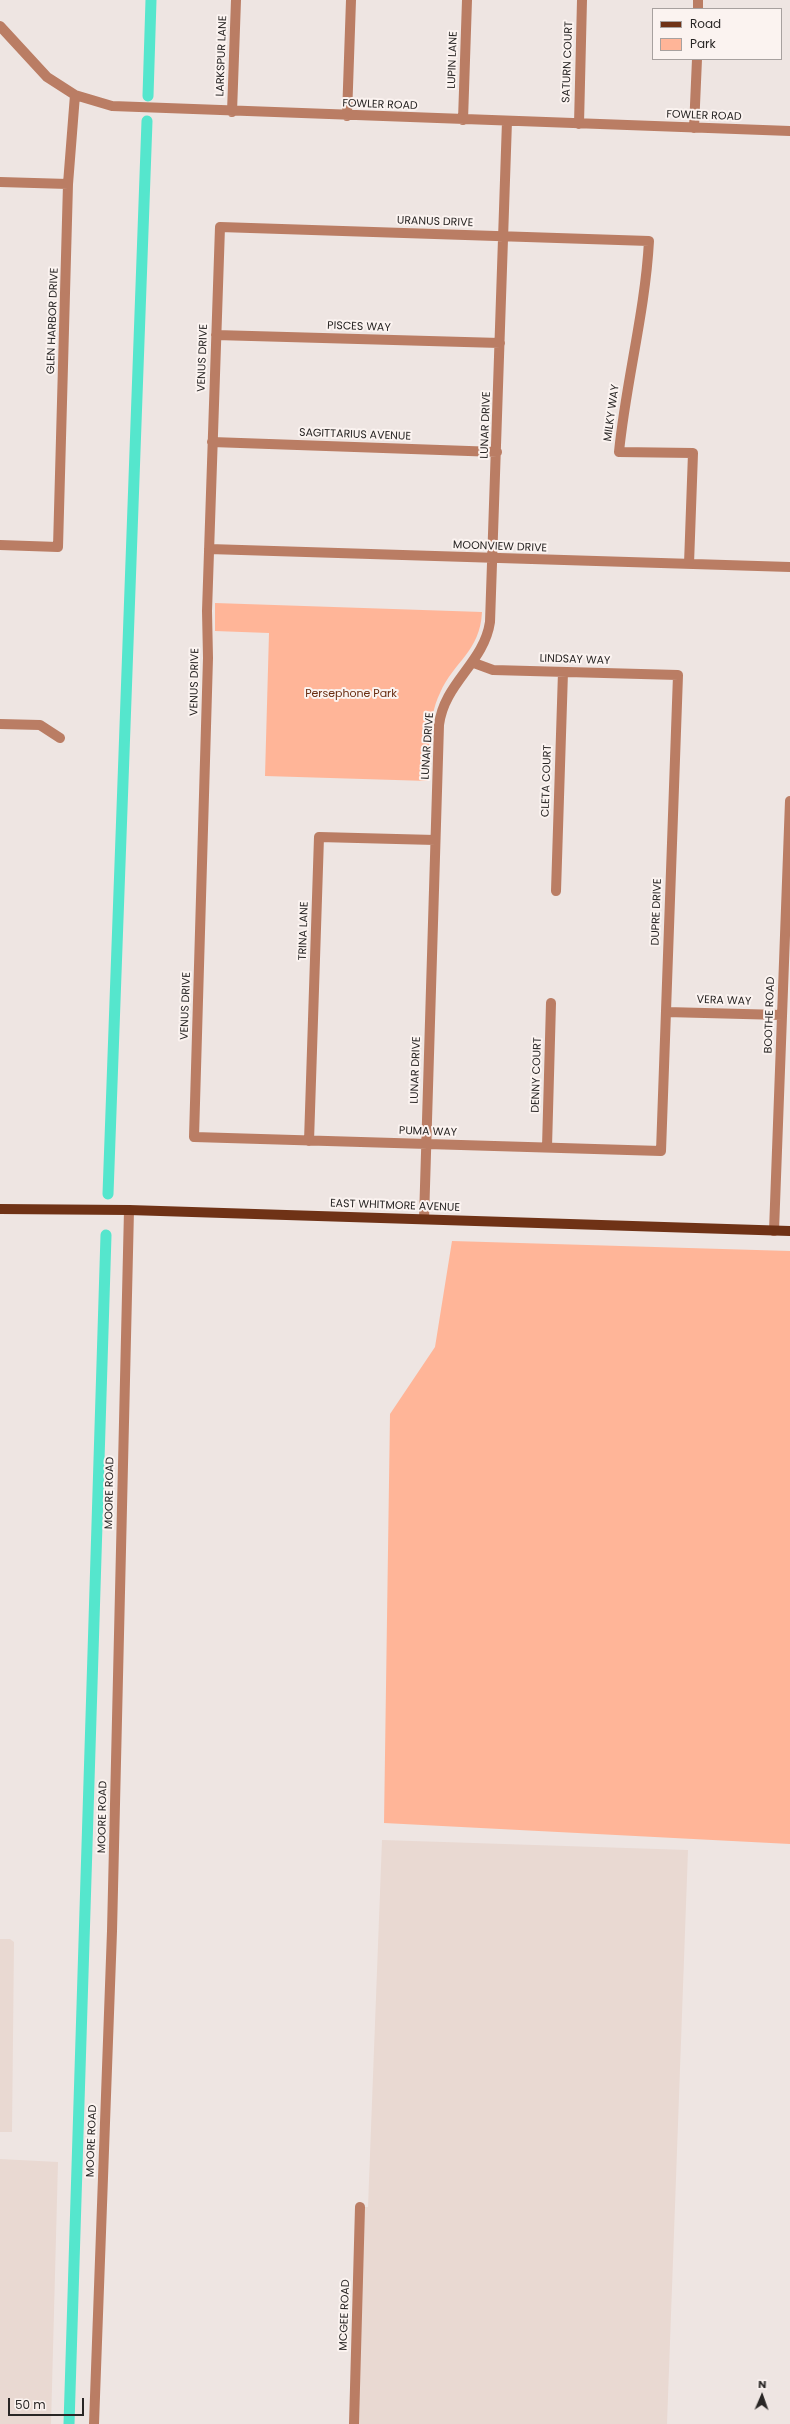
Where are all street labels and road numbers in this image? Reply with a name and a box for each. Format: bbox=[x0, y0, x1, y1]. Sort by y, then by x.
street label: LARKSPUR LANE bbox=[214, 15, 230, 97]
street label: SATURN COURT bbox=[560, 21, 576, 103]
street label: LUPIN LANE bbox=[445, 31, 461, 89]
street label: FOWLER ROAD bbox=[342, 97, 418, 113]
street label: FOWLER ROAD bbox=[666, 108, 742, 124]
street label: URANUS DRIVE bbox=[397, 214, 473, 230]
street label: GLEN HARBOR DRIVE bbox=[45, 268, 61, 374]
street label: PISCES WAY bbox=[327, 319, 391, 335]
street label: VENUS DRIVE bbox=[195, 324, 211, 392]
street label: MILKY WAY bbox=[601, 384, 623, 442]
street label: LUNAR DRIVE bbox=[478, 391, 494, 459]
street label: SAGITTARIUS AVENUE bbox=[299, 426, 411, 444]
street label: MOONVIEW DRIVE bbox=[453, 539, 547, 555]
street label: VENUS DRIVE bbox=[188, 648, 202, 716]
street label: LINDSAY WAY bbox=[539, 652, 611, 668]
street label: LUNAR DRIVE bbox=[419, 712, 437, 780]
street label: CLETA COURT bbox=[539, 745, 555, 817]
street label: DUPRE DRIVE bbox=[649, 878, 665, 946]
street label: TRINA LANE bbox=[296, 901, 312, 961]
street label: VENUS DRIVE bbox=[178, 972, 194, 1040]
street label: BOOTHE ROAD bbox=[762, 976, 778, 1054]
street label: VERA WAY bbox=[696, 993, 752, 1009]
street label: LUNAR DRIVE bbox=[408, 1036, 424, 1104]
street label: DENNY COURT bbox=[529, 1037, 545, 1113]
street label: PUMA WAY bbox=[399, 1124, 457, 1140]
street label: EAST WHITMORE AVENUE bbox=[330, 1197, 460, 1215]
street label: MOORE ROAD bbox=[103, 1457, 117, 1529]
street label: MOORE ROAD bbox=[96, 1781, 110, 1853]
street label: MOORE ROAD bbox=[84, 2105, 100, 2177]
street label: MCGEE ROAD bbox=[337, 2279, 353, 2351]

